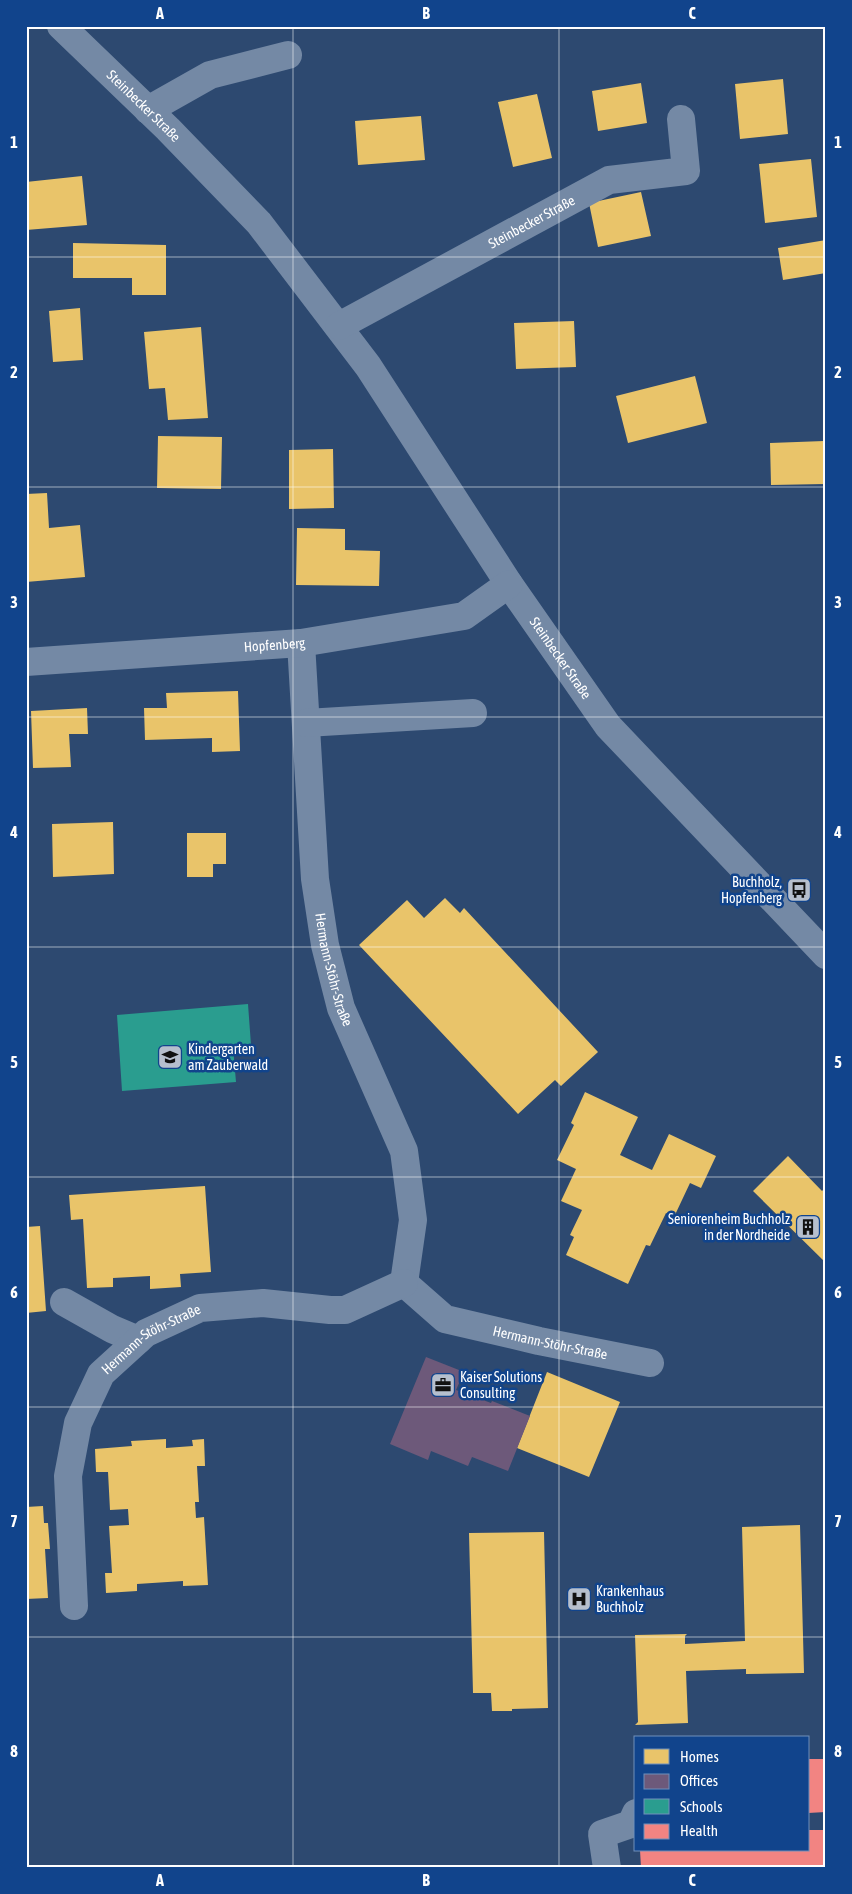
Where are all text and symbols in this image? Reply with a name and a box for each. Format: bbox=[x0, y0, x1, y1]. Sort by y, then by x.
text: A bbox=[155, 4, 164, 22]
text: B bbox=[422, 4, 430, 22]
text: C bbox=[688, 4, 696, 22]
street label: Steinbecker Straße bbox=[104, 67, 184, 145]
text: 1 bbox=[10, 133, 18, 151]
text: 1 bbox=[834, 133, 842, 151]
street label: Steinbecker Straße bbox=[486, 192, 578, 252]
text: 2 bbox=[10, 363, 18, 381]
text: 2 bbox=[834, 363, 842, 381]
text: 3 bbox=[10, 593, 18, 611]
text: 3 bbox=[834, 593, 842, 611]
street label: Steinbecker Straße bbox=[527, 614, 595, 702]
street label: Hopfenberg bbox=[243, 634, 306, 655]
text: 4 bbox=[9, 823, 18, 841]
text: 4 bbox=[833, 823, 842, 841]
place label: Buchholz, Hopfenberg bbox=[721, 874, 782, 906]
bus stop icon: Buchholz, Hopfenberg bbox=[786, 877, 812, 903]
street label: Hermann-Stöhr-Straße bbox=[312, 912, 356, 1029]
place label: Kindergarten am Zauberwald bbox=[188, 1041, 268, 1073]
school or university icon: Kindergarten am Zauberwald bbox=[157, 1044, 183, 1070]
text: 5 bbox=[10, 1053, 18, 1071]
text: 5 bbox=[834, 1053, 842, 1071]
place label: Seniorenheim Buchholz in der Nordheide bbox=[668, 1211, 790, 1243]
building icon: Seniorenheim Buchholz in der Nordheide bbox=[795, 1214, 821, 1240]
text: 6 bbox=[10, 1283, 18, 1301]
text: 6 bbox=[834, 1283, 842, 1301]
street label: Hermann-Stöhr-Straße bbox=[98, 1301, 203, 1378]
street label: Hermann-Stöhr-Straße bbox=[491, 1323, 609, 1362]
place label: Kaiser Solutions Consulting bbox=[460, 1369, 542, 1401]
office icon: Kaiser Solutions Consulting bbox=[430, 1372, 456, 1398]
text: 7 bbox=[10, 1512, 18, 1530]
text: 7 bbox=[834, 1512, 842, 1530]
place label: Krankenhaus Buchholz bbox=[596, 1583, 664, 1615]
hospital icon: Krankenhaus Buchholz bbox=[566, 1586, 592, 1612]
legend bbox=[634, 1736, 810, 1852]
text: 8 bbox=[10, 1742, 18, 1760]
text: 8 bbox=[834, 1742, 842, 1760]
text: Homes bbox=[680, 1748, 719, 1765]
text: Offices bbox=[680, 1772, 718, 1789]
text: Schools bbox=[680, 1798, 723, 1815]
text: Health bbox=[680, 1822, 718, 1839]
text: A bbox=[155, 1871, 164, 1889]
text: B bbox=[422, 1871, 430, 1889]
text: C bbox=[688, 1871, 696, 1889]

